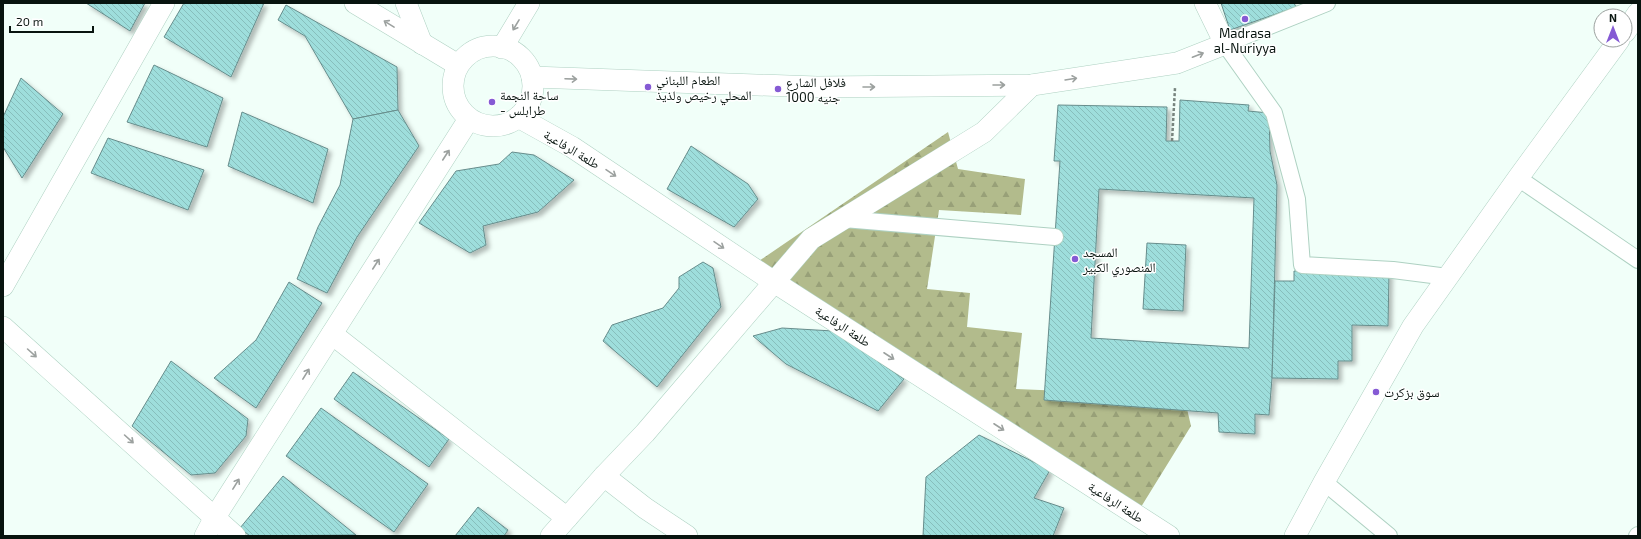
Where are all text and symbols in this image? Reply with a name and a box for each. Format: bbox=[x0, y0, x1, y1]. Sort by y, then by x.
scale bar bbox=[10, 8, 93, 34]
north arrow bbox=[1593, 8, 1633, 48]
text: N bbox=[1609, 11, 1617, 24]
text: 20 m bbox=[16, 14, 43, 28]
marker: Madrasa al-Nuriyya bbox=[1240, 14, 1250, 24]
one-way arrow bbox=[511, 19, 519, 31]
one-way arrow bbox=[384, 20, 395, 28]
place label: Madrasa al-Nuriyya bbox=[1214, 25, 1276, 56]
one-way arrow bbox=[1191, 51, 1203, 58]
place label: الطعام اللبناني المحلي رخيص ولذيذ bbox=[656, 72, 752, 106]
place label: فلافل الشارع 1000 جنيه bbox=[786, 74, 846, 105]
one-way arrow bbox=[564, 75, 577, 82]
one-way arrow bbox=[1064, 75, 1077, 83]
marker: الطعام اللبناني المحلي رخيص ولذيذ bbox=[643, 82, 653, 92]
one-way arrow bbox=[992, 82, 1005, 89]
one-way arrow bbox=[862, 83, 875, 91]
marker: فلافل الشارع 1000 جنيه bbox=[773, 84, 783, 94]
place label: ساحة النجمة - طرابلس bbox=[500, 87, 558, 119]
marker: ساحة النجمة - طرابلس bbox=[487, 97, 497, 107]
street label: طلعة الرفاعية bbox=[540, 126, 603, 173]
one-way arrow bbox=[442, 150, 450, 161]
one-way arrow bbox=[606, 169, 617, 177]
one-way arrow bbox=[714, 241, 725, 249]
place label: المسجد المنصوري الكبير bbox=[1082, 244, 1156, 278]
marker: المسجد المنصوري الكبير bbox=[1070, 254, 1080, 264]
one-way arrow bbox=[372, 259, 380, 270]
street label: طلعة الرفاعية bbox=[812, 302, 874, 351]
one-way arrow bbox=[27, 348, 37, 357]
one-way arrow bbox=[884, 352, 895, 360]
one-way arrow bbox=[302, 369, 310, 380]
place label: سوق بزكرت bbox=[1384, 384, 1439, 401]
marker: سوق بزكرت bbox=[1371, 387, 1381, 397]
one-way arrow bbox=[993, 423, 1005, 431]
one-way arrow bbox=[124, 435, 134, 444]
one-way arrow bbox=[233, 478, 241, 490]
street label: طلعة الرفاعية bbox=[1085, 478, 1147, 527]

